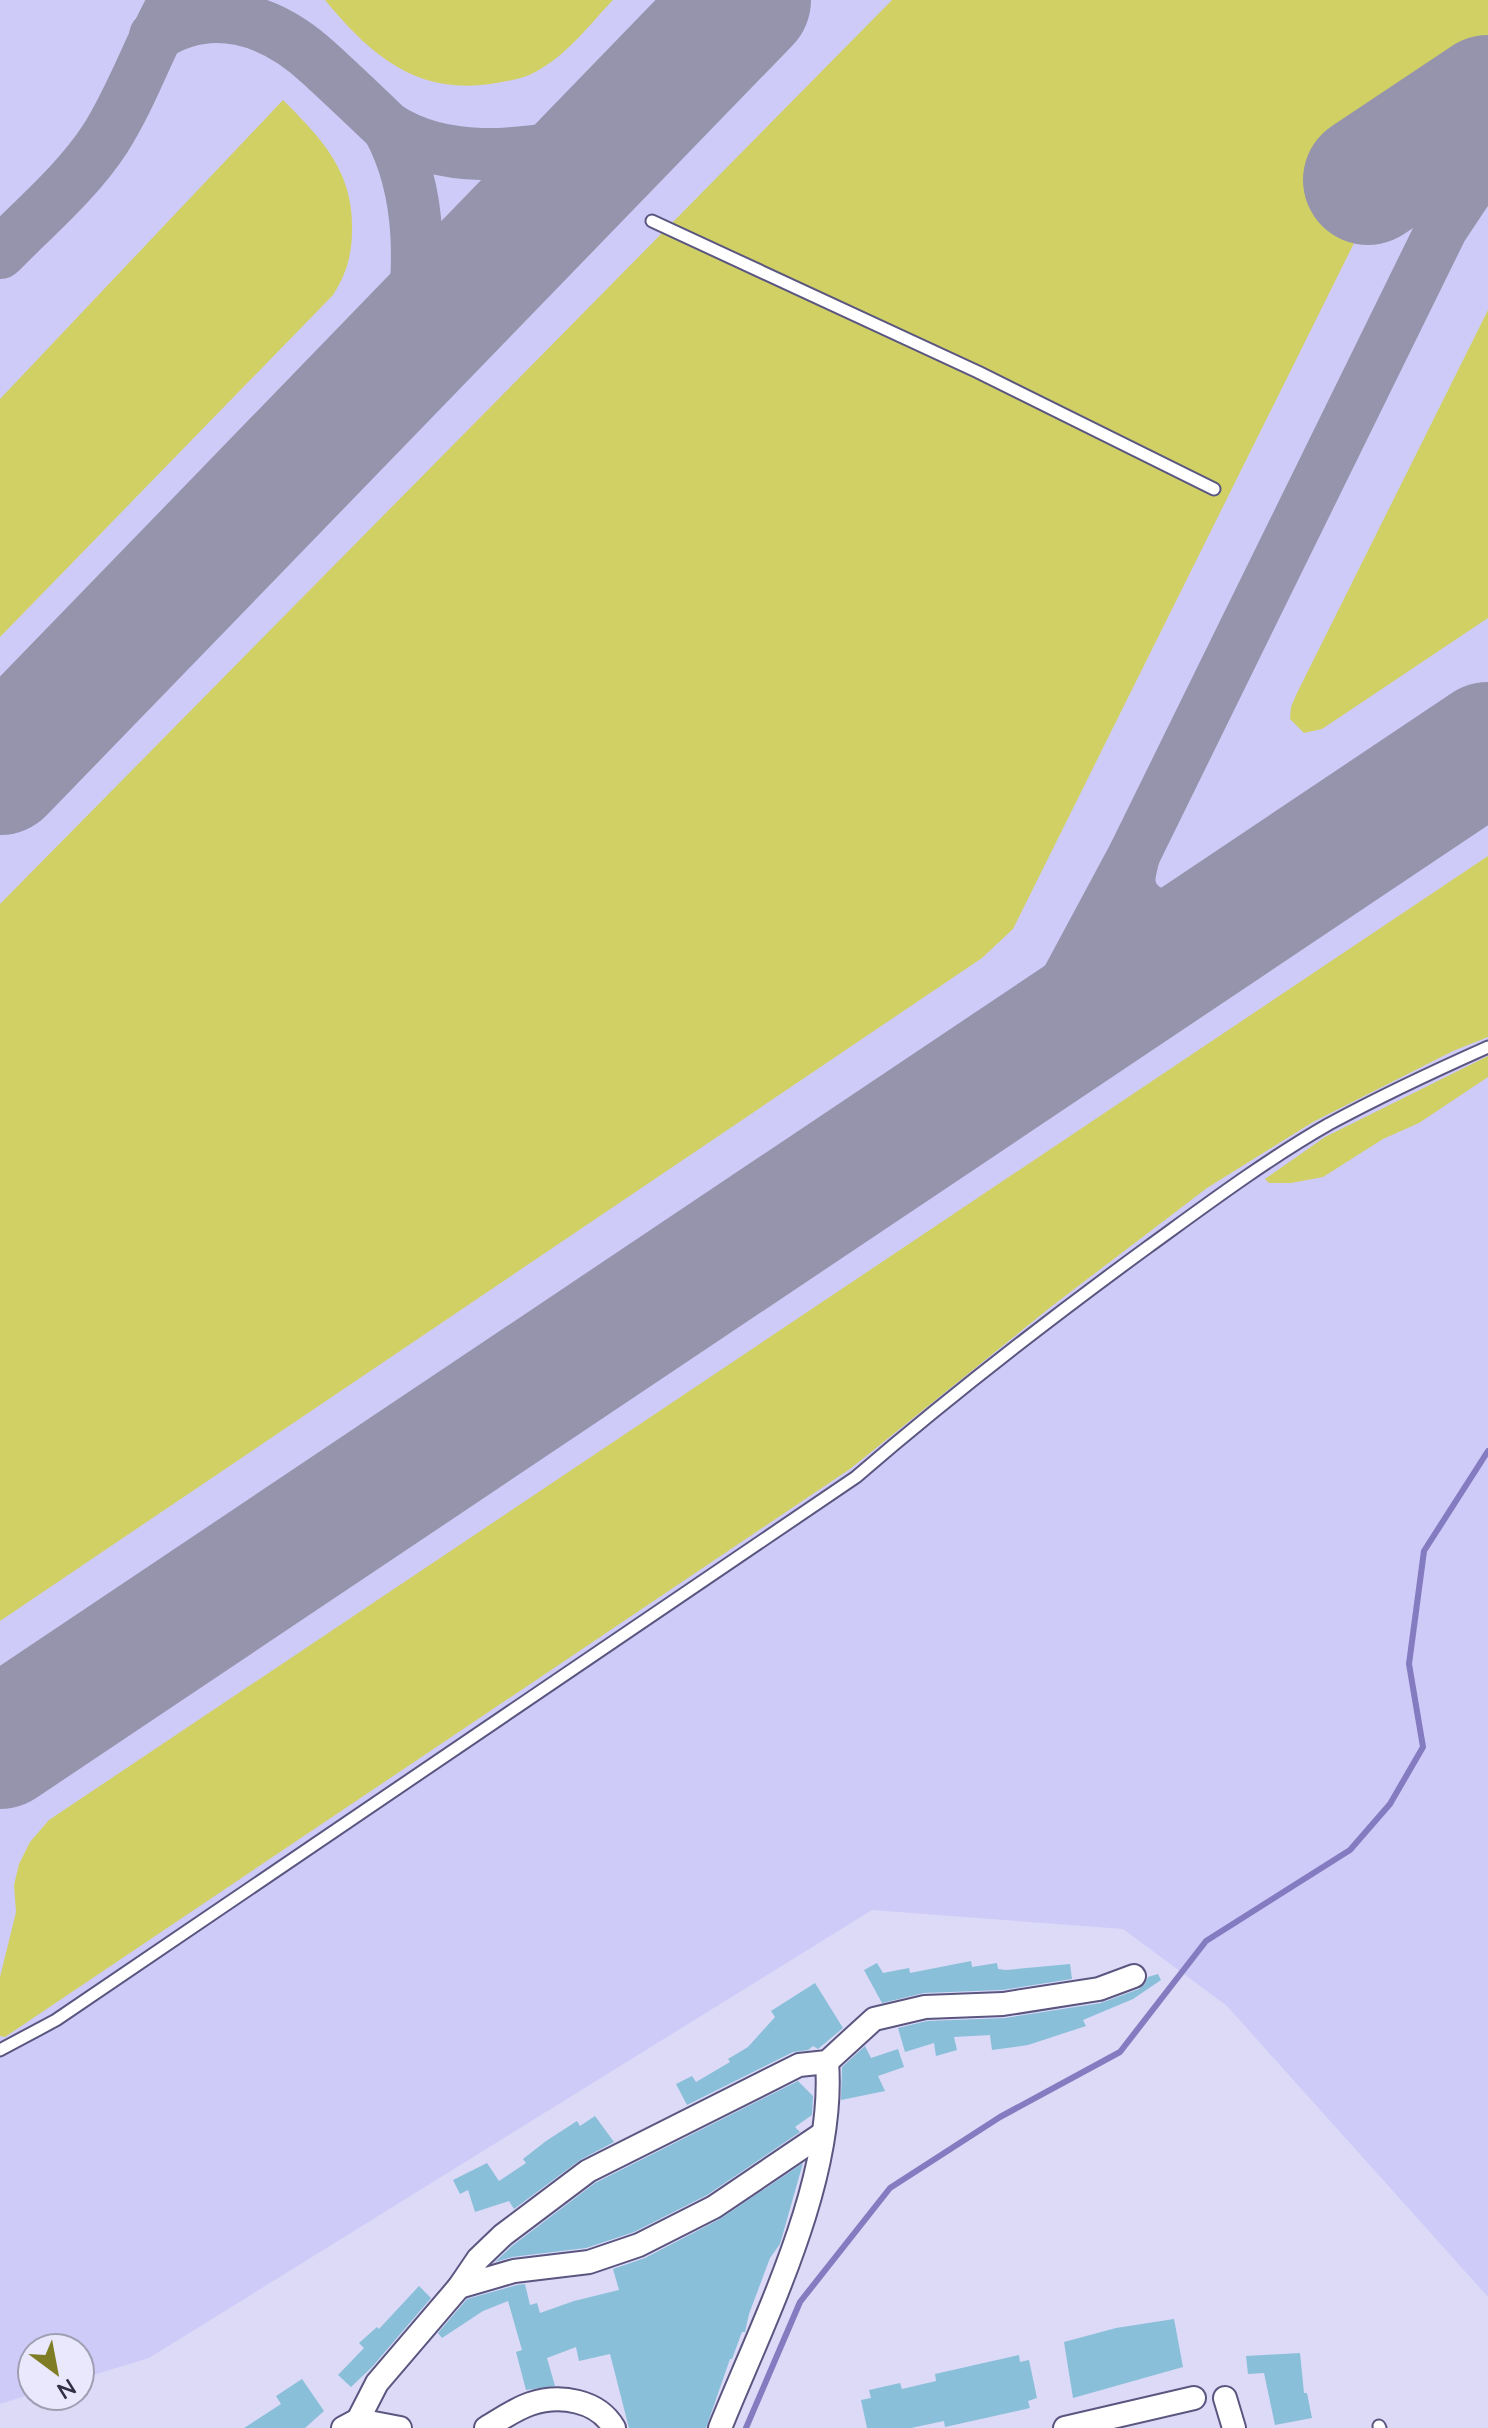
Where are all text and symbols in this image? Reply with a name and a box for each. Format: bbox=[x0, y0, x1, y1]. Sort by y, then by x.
north arrow bbox=[16, 2332, 96, 2412]
text: N bbox=[53, 2373, 81, 2405]

